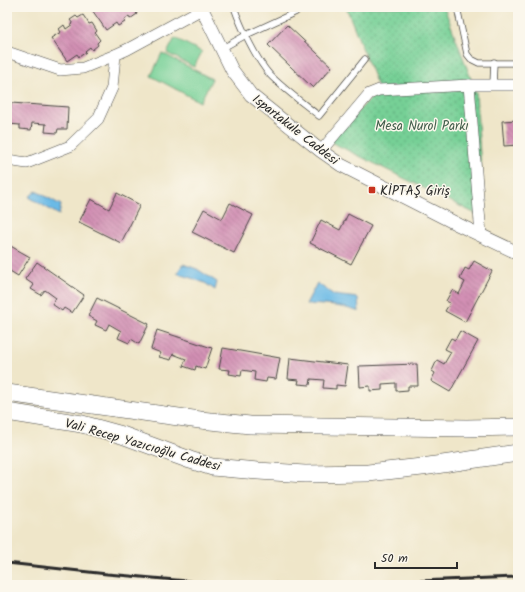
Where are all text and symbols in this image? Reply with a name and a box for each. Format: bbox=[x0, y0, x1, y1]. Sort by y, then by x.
street label: Ispartakule Caddesi bbox=[247, 90, 344, 171]
park label: Mesa Nurol Parkı bbox=[375, 116, 469, 137]
place label: KİPTAŞ Giriş bbox=[380, 181, 450, 202]
marker: KİPTAŞ Giriş bbox=[367, 185, 377, 195]
street label: Vali Recep Yazıcıoğlu Caddesi bbox=[62, 413, 224, 478]
scale bar bbox=[375, 544, 457, 570]
text: 50 m bbox=[381, 549, 408, 568]

